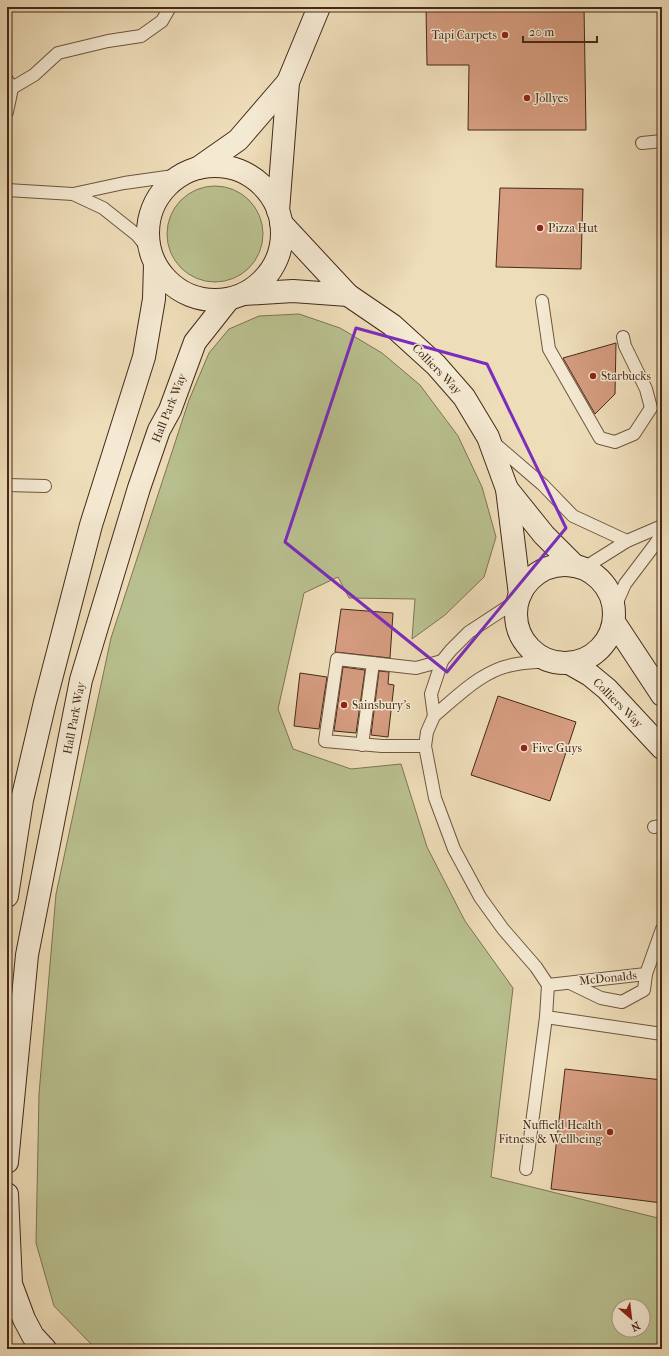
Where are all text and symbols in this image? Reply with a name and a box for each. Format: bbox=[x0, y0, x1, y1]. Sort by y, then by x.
scale bar bbox=[523, 18, 597, 44]
text: 20 m bbox=[529, 25, 554, 39]
place label: Tapi Carpets bbox=[432, 28, 498, 42]
marker: Tapi Carpets bbox=[500, 30, 510, 40]
place label: Jollyes bbox=[534, 91, 569, 105]
marker: Jollyes bbox=[522, 93, 532, 103]
place label: Pizza Hut bbox=[548, 221, 599, 235]
marker: Pizza Hut bbox=[535, 223, 545, 233]
street label: Colliers Way bbox=[409, 341, 465, 398]
place label: Starbucks bbox=[601, 369, 651, 383]
street label: Hall Park Way bbox=[149, 371, 189, 445]
marker: Starbucks bbox=[588, 371, 598, 381]
street label: Colliers Way bbox=[590, 675, 646, 731]
street label: Hall Park Way bbox=[60, 680, 88, 755]
place label: Sainsbury's bbox=[352, 698, 411, 712]
marker: Sainsbury's bbox=[339, 700, 349, 710]
place label: Five Guys bbox=[532, 741, 583, 755]
marker: Five Guys bbox=[519, 743, 529, 753]
street label: McDonalds bbox=[578, 968, 638, 988]
place label: Nuffield Health Fitness & Wellbeing bbox=[499, 1118, 603, 1146]
marker: Nuffield Health Fitness & Wellbeing bbox=[605, 1127, 615, 1137]
north arrow bbox=[611, 1298, 651, 1338]
text: N bbox=[628, 1319, 642, 1334]

